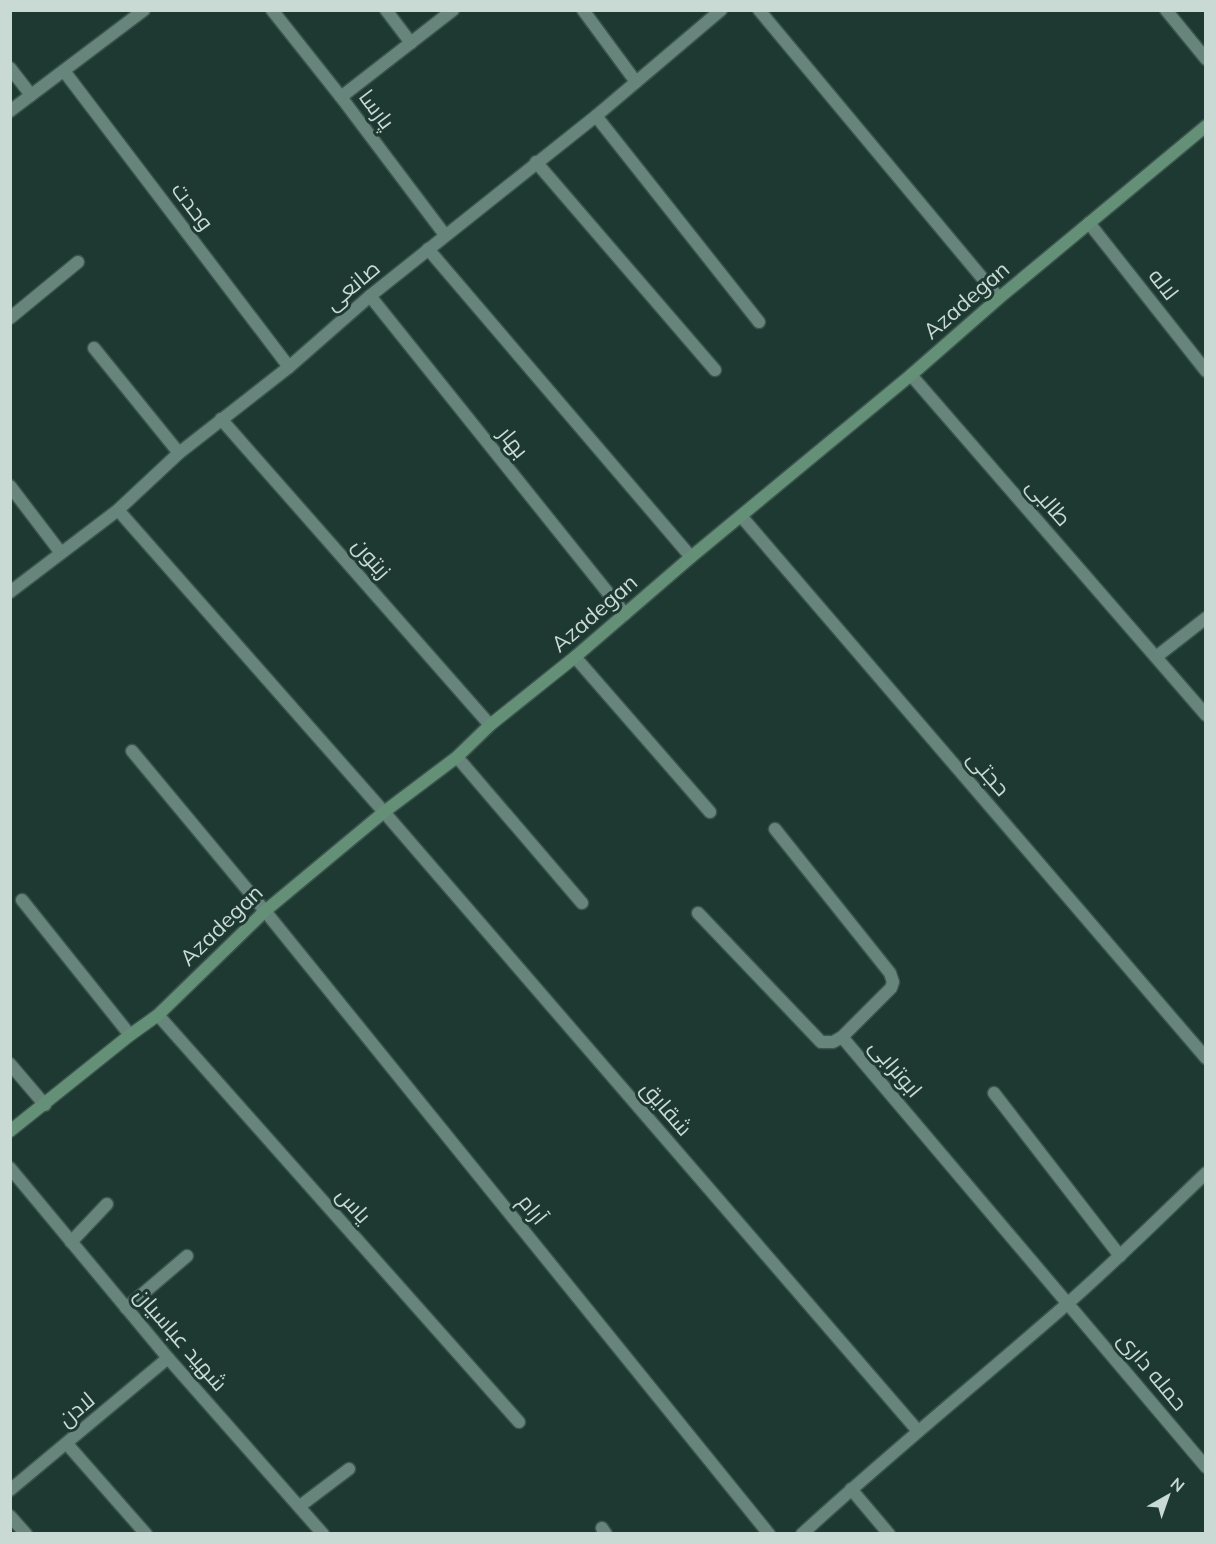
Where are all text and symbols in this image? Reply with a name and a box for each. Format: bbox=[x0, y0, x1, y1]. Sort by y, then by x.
street label: پارسا bbox=[352, 83, 401, 135]
street label: وحدت bbox=[166, 176, 220, 236]
street label: صانعی bbox=[319, 254, 385, 316]
street label: Azadegan bbox=[917, 255, 1015, 345]
street label: لاله bbox=[1143, 262, 1185, 306]
street label: بهار bbox=[492, 419, 535, 464]
street label: طالبی bbox=[1020, 472, 1078, 532]
street label: زیتون bbox=[347, 532, 397, 584]
street label: Azadegan bbox=[545, 568, 643, 658]
street label: حجتی bbox=[962, 744, 1016, 802]
street label: Azadegan bbox=[173, 878, 269, 972]
street label: ابوترابی bbox=[863, 1033, 929, 1103]
street label: شقایق bbox=[635, 1075, 699, 1141]
street label: یاس bbox=[331, 1181, 378, 1229]
street label: آرام bbox=[511, 1188, 554, 1231]
street label: شهید عباسیان bbox=[128, 1281, 234, 1397]
street label: حمله داری bbox=[1112, 1326, 1194, 1416]
street label: لادن bbox=[52, 1386, 100, 1432]
north arrow bbox=[1138, 1466, 1198, 1526]
text: N bbox=[1167, 1473, 1189, 1496]

